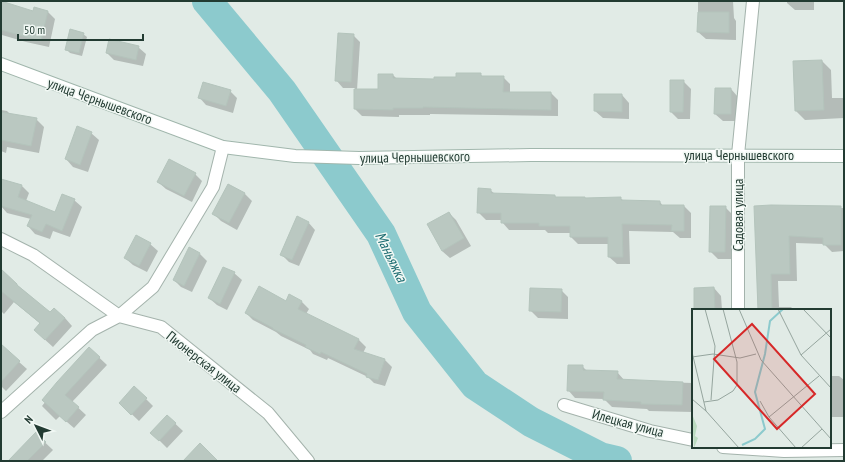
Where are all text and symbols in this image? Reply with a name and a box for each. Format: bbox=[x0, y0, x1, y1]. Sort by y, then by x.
scale bar bbox=[18, 16, 143, 42]
text: 50 m bbox=[24, 22, 45, 37]
street label: улица Чернышевского bbox=[45, 74, 155, 128]
street label: улица Чернышевского bbox=[684, 146, 794, 164]
street label: улица Чернышевского bbox=[360, 147, 470, 167]
street label: Садовая улица bbox=[729, 179, 747, 251]
water label: Маньяжка bbox=[371, 229, 412, 286]
inset map bbox=[692, 309, 831, 448]
street label: Пионерская улица bbox=[163, 327, 245, 397]
street label: Илецкая улица bbox=[590, 405, 666, 441]
north arrow bbox=[16, 406, 56, 446]
text: N bbox=[21, 412, 36, 426]

